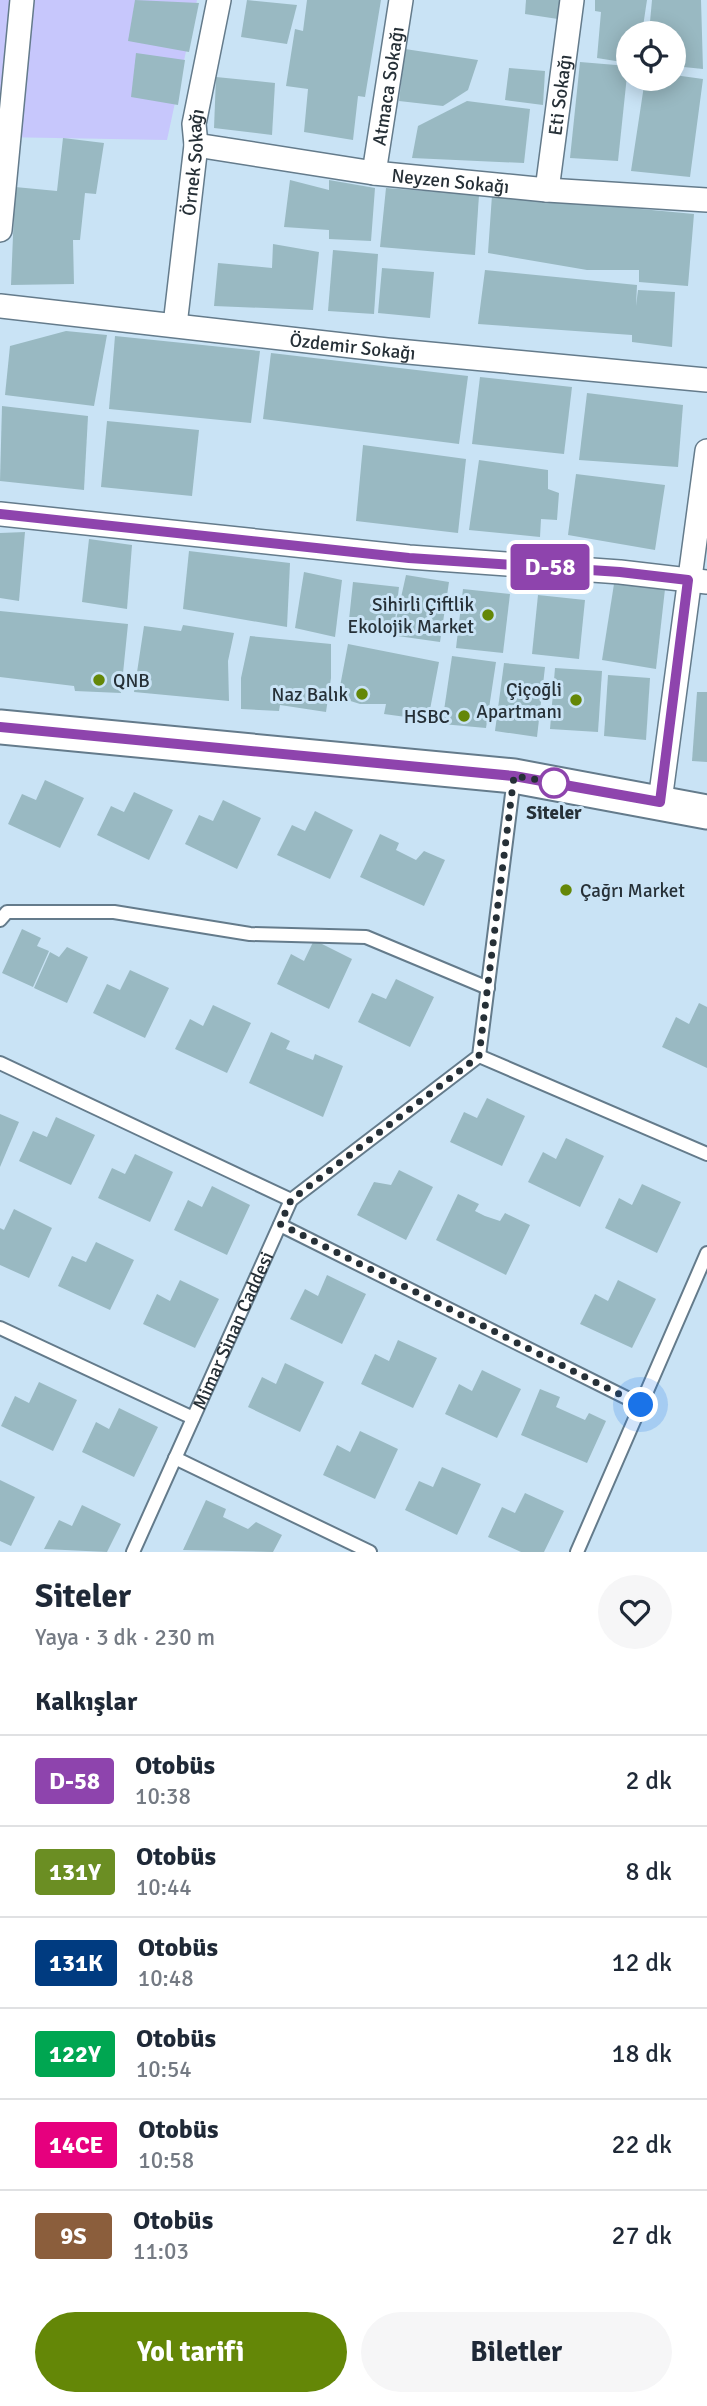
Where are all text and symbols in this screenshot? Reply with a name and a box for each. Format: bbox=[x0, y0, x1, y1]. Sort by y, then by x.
map controls bbox=[616, 21, 686, 91]
button: locate bbox=[616, 21, 686, 91]
street label: Atmaca Sokağı bbox=[367, 25, 410, 147]
street label: Eti Sokağı bbox=[543, 53, 578, 137]
street label: Örnek Sokağı bbox=[177, 107, 210, 217]
street label: Neyzen Sokağı bbox=[390, 164, 510, 199]
street label: Özdemir Sokağı bbox=[288, 328, 417, 366]
line badge: D-58 bbox=[501, 544, 599, 590]
text: D-58 bbox=[525, 552, 575, 582]
place label: Sihirli Çiftlik Ekolojik Market bbox=[348, 593, 474, 639]
marker: Sihirli Çiftlik Ekolojik Market bbox=[480, 607, 496, 623]
place label: QNB bbox=[113, 669, 150, 693]
marker: QNB bbox=[91, 672, 107, 688]
place label: Çiçoğli Apartmanı bbox=[476, 678, 562, 724]
place label: Naz Balık bbox=[272, 683, 348, 707]
marker: Naz Balık bbox=[354, 686, 370, 702]
marker: Çiçoğli Apartmanı bbox=[568, 692, 584, 708]
place label: HSBC bbox=[404, 705, 450, 729]
marker: HSBC bbox=[456, 708, 472, 724]
marker: Siteler bbox=[539, 768, 569, 798]
place label: Siteler bbox=[526, 801, 582, 825]
place label: Çağrı Market bbox=[580, 879, 685, 903]
marker: Çağrı Market bbox=[558, 882, 574, 898]
street label: Mimar Sinan Caddesi bbox=[187, 1248, 279, 1414]
your location bbox=[623, 1387, 658, 1422]
button: heart bbox=[598, 1575, 672, 1649]
text: Siteler bbox=[35, 1576, 131, 1617]
text: Yaya · 3 dk · 230 m bbox=[35, 1623, 215, 1652]
text: Kalkışlar bbox=[35, 1686, 137, 1718]
text: Otobüs bbox=[135, 1750, 215, 1782]
text: 2 dk bbox=[625, 1765, 672, 1797]
text: D-58 bbox=[49, 1766, 100, 1796]
text: 10:38 bbox=[135, 1782, 191, 1811]
text: Otobüs bbox=[136, 1841, 216, 1873]
text: 8 dk bbox=[625, 1856, 672, 1888]
text: 131Y bbox=[49, 1857, 101, 1887]
text: 10:44 bbox=[136, 1873, 192, 1902]
text: Otobüs bbox=[138, 1932, 218, 1964]
text: 12 dk bbox=[611, 1947, 672, 1979]
text: 131K bbox=[49, 1948, 103, 1978]
text: 10:48 bbox=[138, 1964, 194, 1993]
text: Otobüs bbox=[136, 2023, 216, 2055]
text: 18 dk bbox=[611, 2038, 672, 2070]
text: 122Y bbox=[49, 2039, 101, 2069]
text: 10:54 bbox=[136, 2055, 192, 2084]
text: Otobüs bbox=[138, 2114, 218, 2146]
text: 22 dk bbox=[611, 2129, 672, 2161]
text: 14CE bbox=[49, 2130, 103, 2160]
text: 10:58 bbox=[138, 2146, 194, 2175]
text: Otobüs bbox=[133, 2205, 213, 2237]
text: 27 dk bbox=[611, 2220, 672, 2252]
text: 9S bbox=[60, 2221, 87, 2251]
text: 11:03 bbox=[133, 2237, 189, 2266]
button: Yol tarifi bbox=[35, 2312, 347, 2392]
button: Biletler bbox=[361, 2312, 672, 2392]

